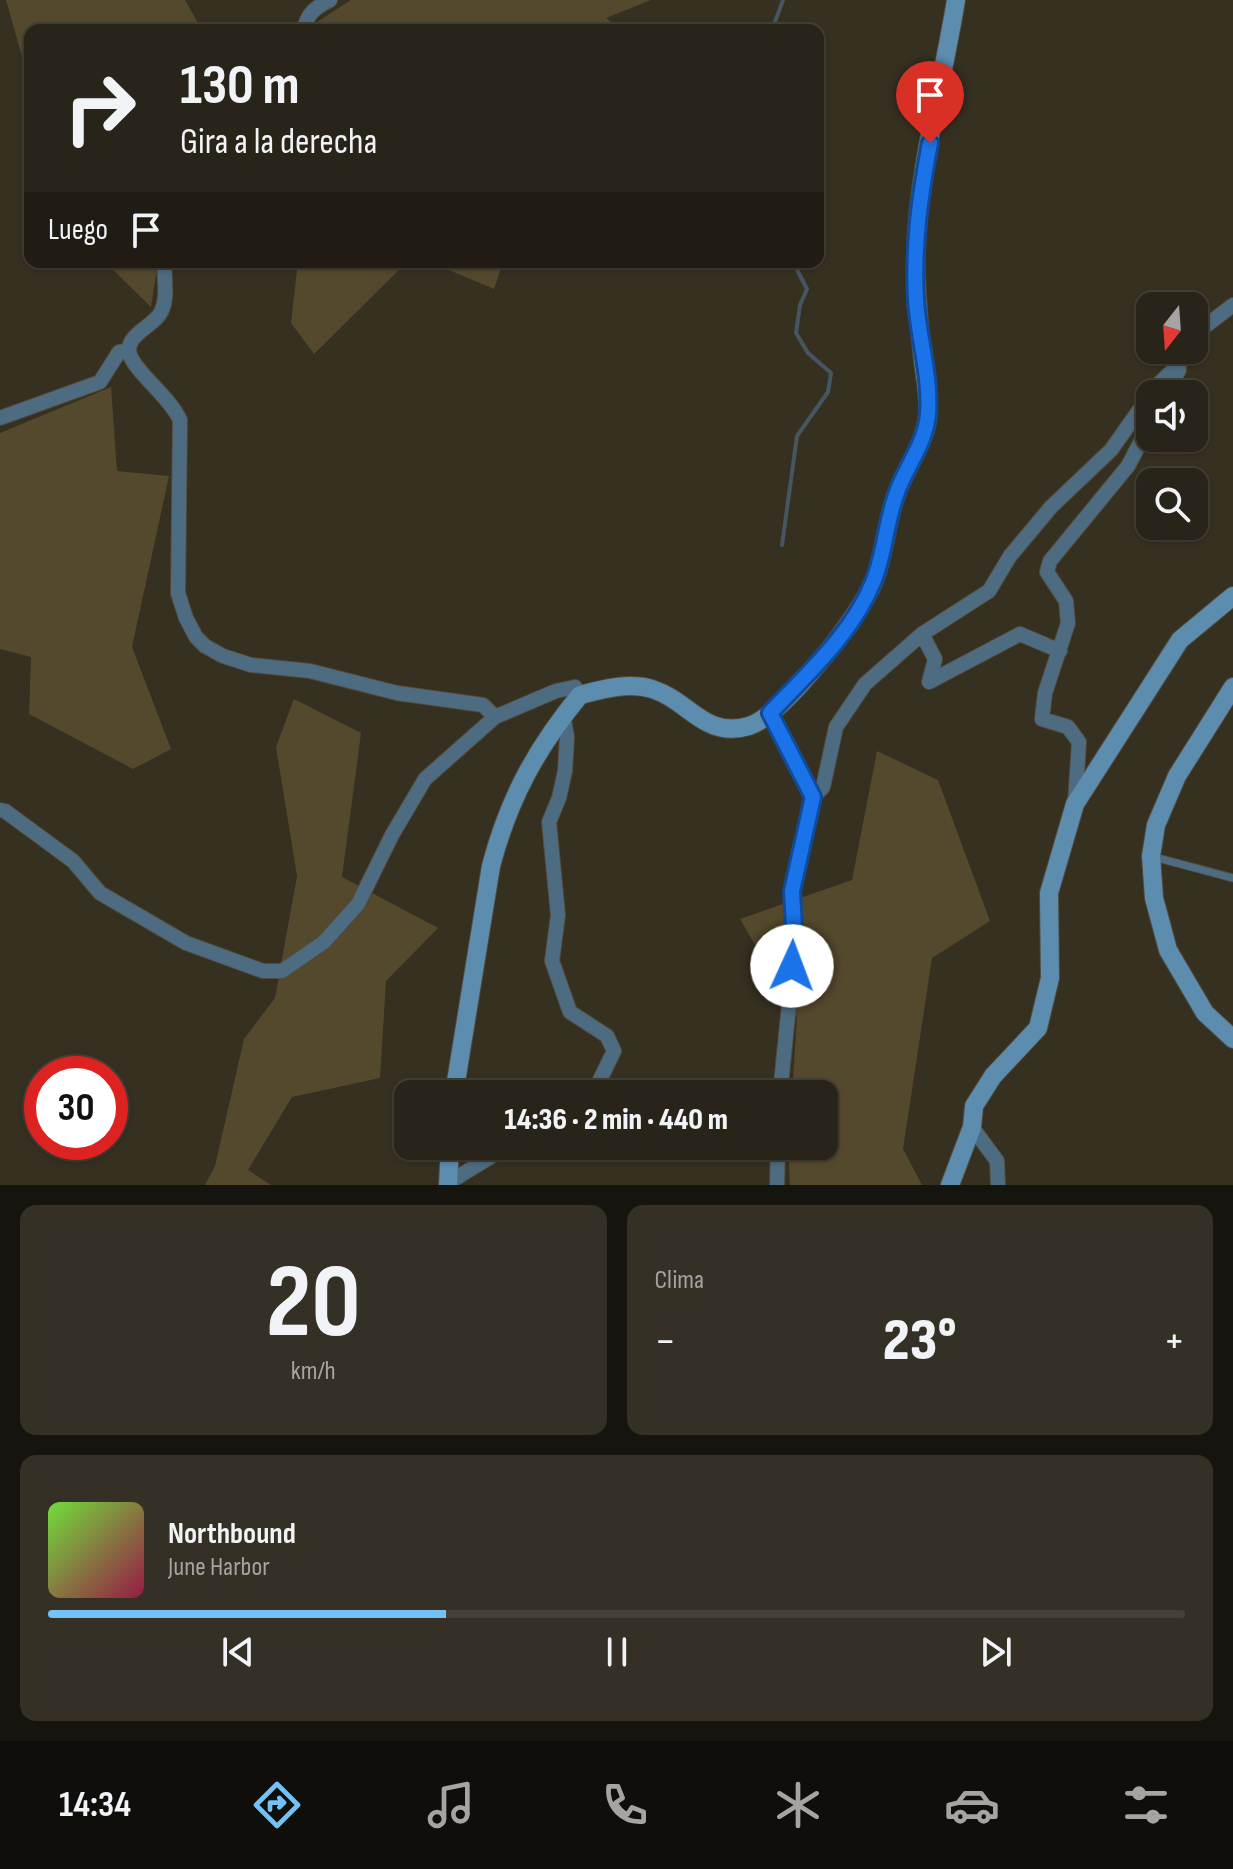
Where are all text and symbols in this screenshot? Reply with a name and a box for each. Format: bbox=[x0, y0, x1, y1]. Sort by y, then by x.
text: 130 m bbox=[180, 53, 300, 120]
icon: right bbox=[48, 56, 152, 160]
pin bbox=[896, 61, 964, 143]
icon: arrive bbox=[908, 73, 952, 117]
text: Gira a la derecha bbox=[180, 121, 377, 164]
icon: arrive bbox=[124, 208, 168, 252]
text: Luego bbox=[48, 212, 108, 248]
north arrow bbox=[1136, 292, 1208, 364]
map controls bbox=[1136, 292, 1208, 540]
button: sound bbox=[1136, 380, 1208, 452]
button: search bbox=[1136, 468, 1208, 540]
position arrow bbox=[750, 924, 834, 1008]
speed limit sign: 30 bbox=[24, 1056, 128, 1160]
text: 14:36 · 2 min · 440 m bbox=[504, 1102, 728, 1138]
text: 20 bbox=[266, 1241, 361, 1366]
text: Clima bbox=[655, 1265, 704, 1296]
text: 23° bbox=[883, 1305, 957, 1377]
text: − bbox=[655, 1315, 676, 1368]
text: + bbox=[1163, 1315, 1185, 1368]
text: km/h bbox=[291, 1356, 336, 1387]
text: Northbound bbox=[168, 1516, 296, 1552]
text: June Harbor bbox=[168, 1552, 270, 1583]
icon: previous bbox=[216, 1630, 260, 1674]
icon: pause bbox=[595, 1630, 639, 1674]
icon: next bbox=[974, 1630, 1018, 1674]
icon: directions bbox=[249, 1777, 305, 1833]
icon: music bbox=[423, 1777, 479, 1833]
icon: phone bbox=[597, 1777, 653, 1833]
icon: climate bbox=[770, 1777, 826, 1833]
icon: car bbox=[944, 1777, 1000, 1833]
icon: filters bbox=[1118, 1777, 1174, 1833]
text: 14:34 bbox=[59, 1784, 131, 1827]

